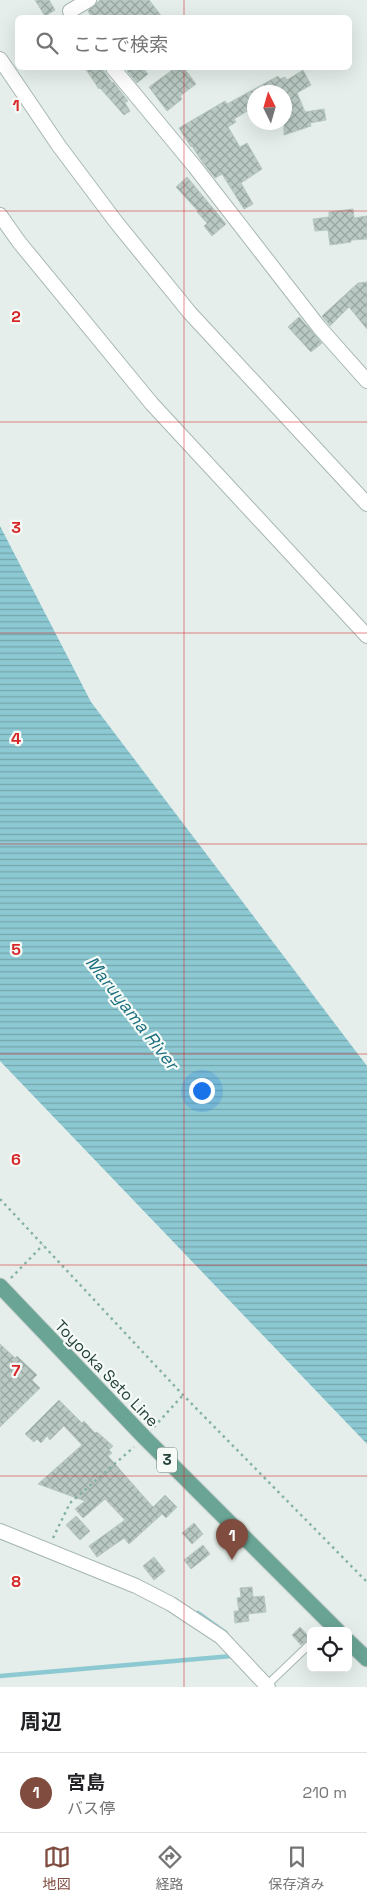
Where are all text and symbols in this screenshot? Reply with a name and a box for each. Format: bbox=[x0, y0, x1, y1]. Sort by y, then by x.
search box bbox=[15, 15, 352, 70]
icon: search bbox=[33, 29, 61, 57]
text: ここで検索 bbox=[73, 32, 168, 57]
north arrow bbox=[247, 85, 292, 130]
text: 1 bbox=[12, 95, 20, 116]
text: 2 bbox=[11, 306, 21, 327]
text: 3 bbox=[11, 517, 21, 538]
text: 4 bbox=[11, 728, 21, 749]
text: 5 bbox=[11, 939, 21, 960]
water label: Maruyama River bbox=[81, 951, 185, 1076]
your location bbox=[189, 1078, 215, 1104]
text: 6 bbox=[11, 1149, 21, 1170]
street label: Toyooka Seto Line bbox=[50, 1315, 163, 1431]
text: 7 bbox=[12, 1360, 21, 1381]
road number: 3 bbox=[157, 1448, 177, 1472]
pin: 1 bbox=[216, 1519, 248, 1560]
text: 8 bbox=[11, 1571, 21, 1592]
map controls bbox=[307, 1627, 352, 1672]
button: locate bbox=[307, 1627, 352, 1672]
text: 周辺 bbox=[20, 1708, 62, 1735]
text: 宮島 bbox=[67, 1770, 105, 1795]
text: 1 bbox=[32, 1782, 40, 1803]
text: 210 m bbox=[303, 1782, 347, 1803]
text: バス停 bbox=[67, 1798, 115, 1819]
tab: 地図 bbox=[43, 1843, 71, 1893]
tab: 経路 bbox=[156, 1843, 184, 1893]
tab: 保存済み bbox=[269, 1843, 325, 1893]

